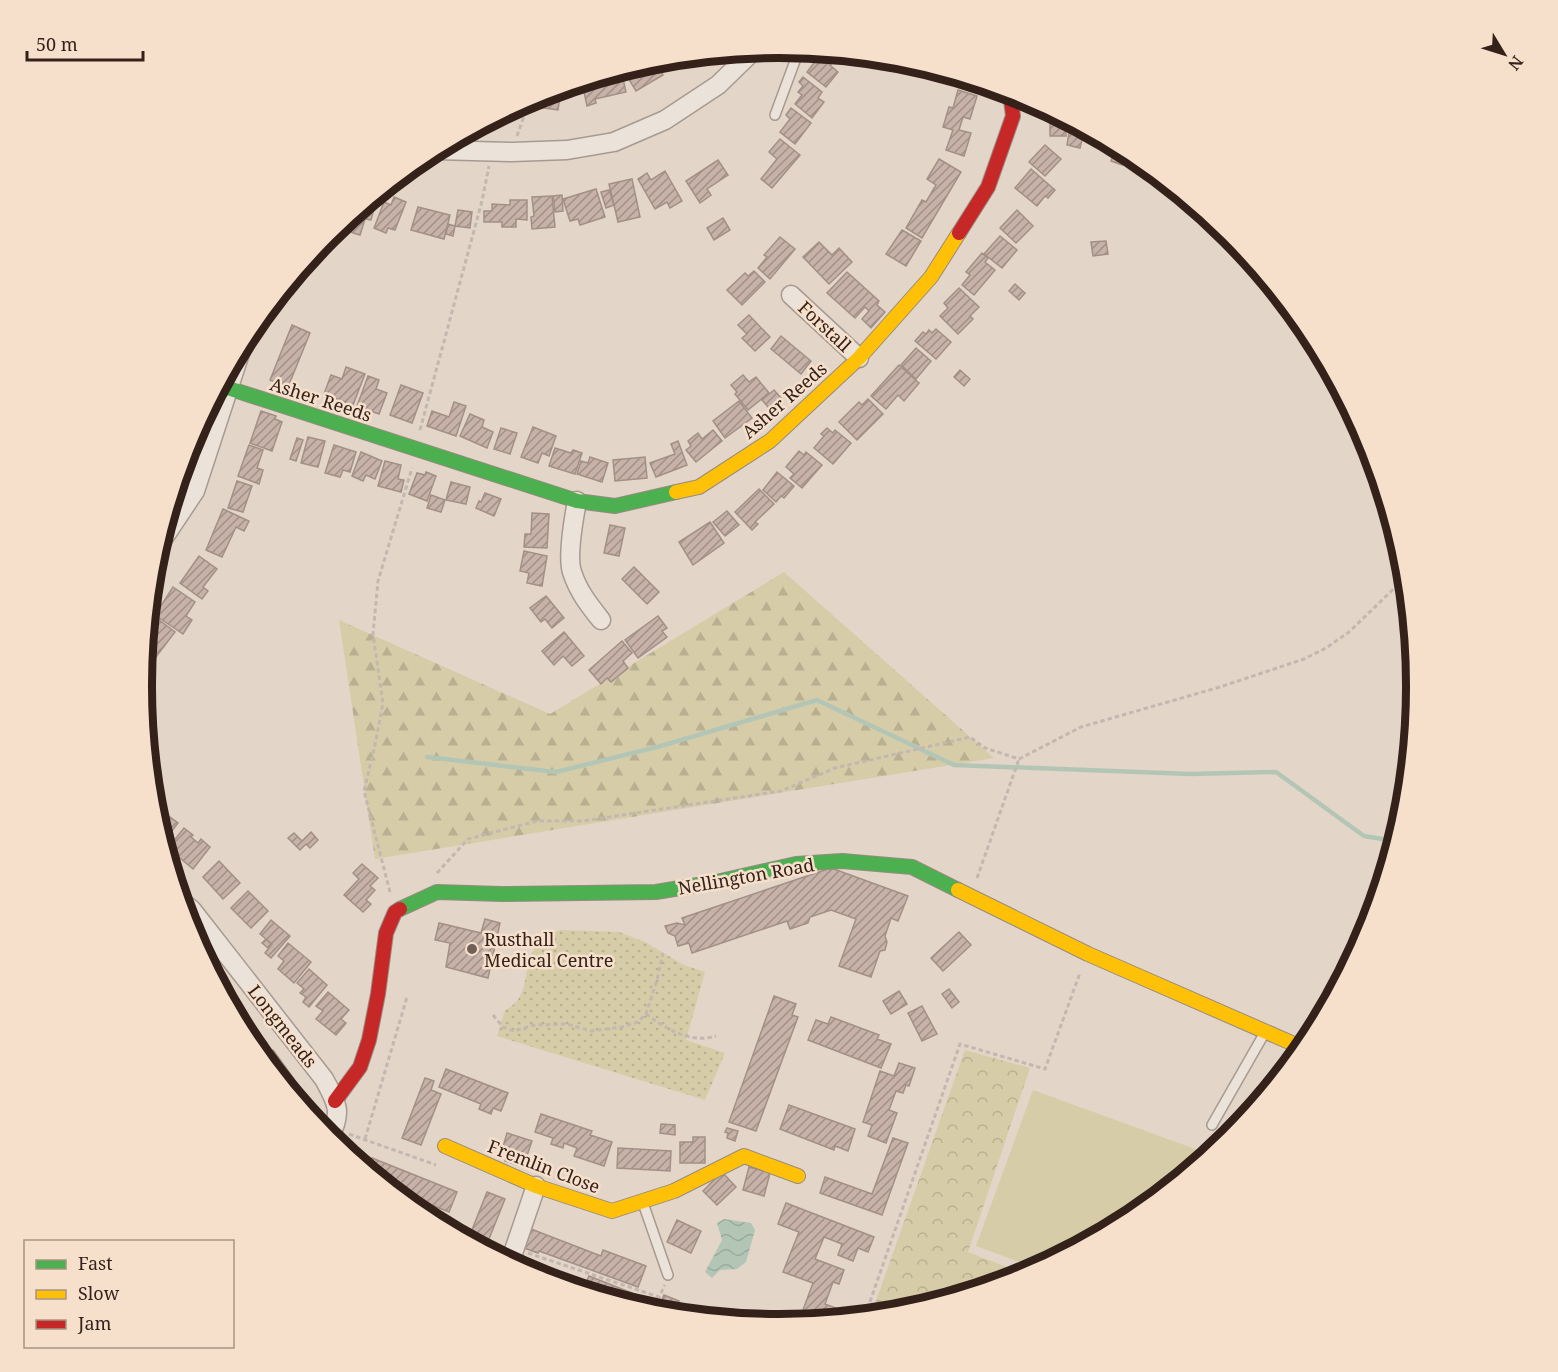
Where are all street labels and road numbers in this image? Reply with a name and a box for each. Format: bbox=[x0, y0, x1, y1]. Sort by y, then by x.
street label: Forstall bbox=[793, 295, 857, 357]
street label: Asher Reeds bbox=[736, 356, 832, 444]
street label: Asher Reeds bbox=[267, 371, 375, 427]
street label: Nellington Road bbox=[676, 852, 816, 900]
street label: Longmeads bbox=[243, 980, 323, 1072]
street label: Fremlin Close bbox=[485, 1134, 603, 1198]

